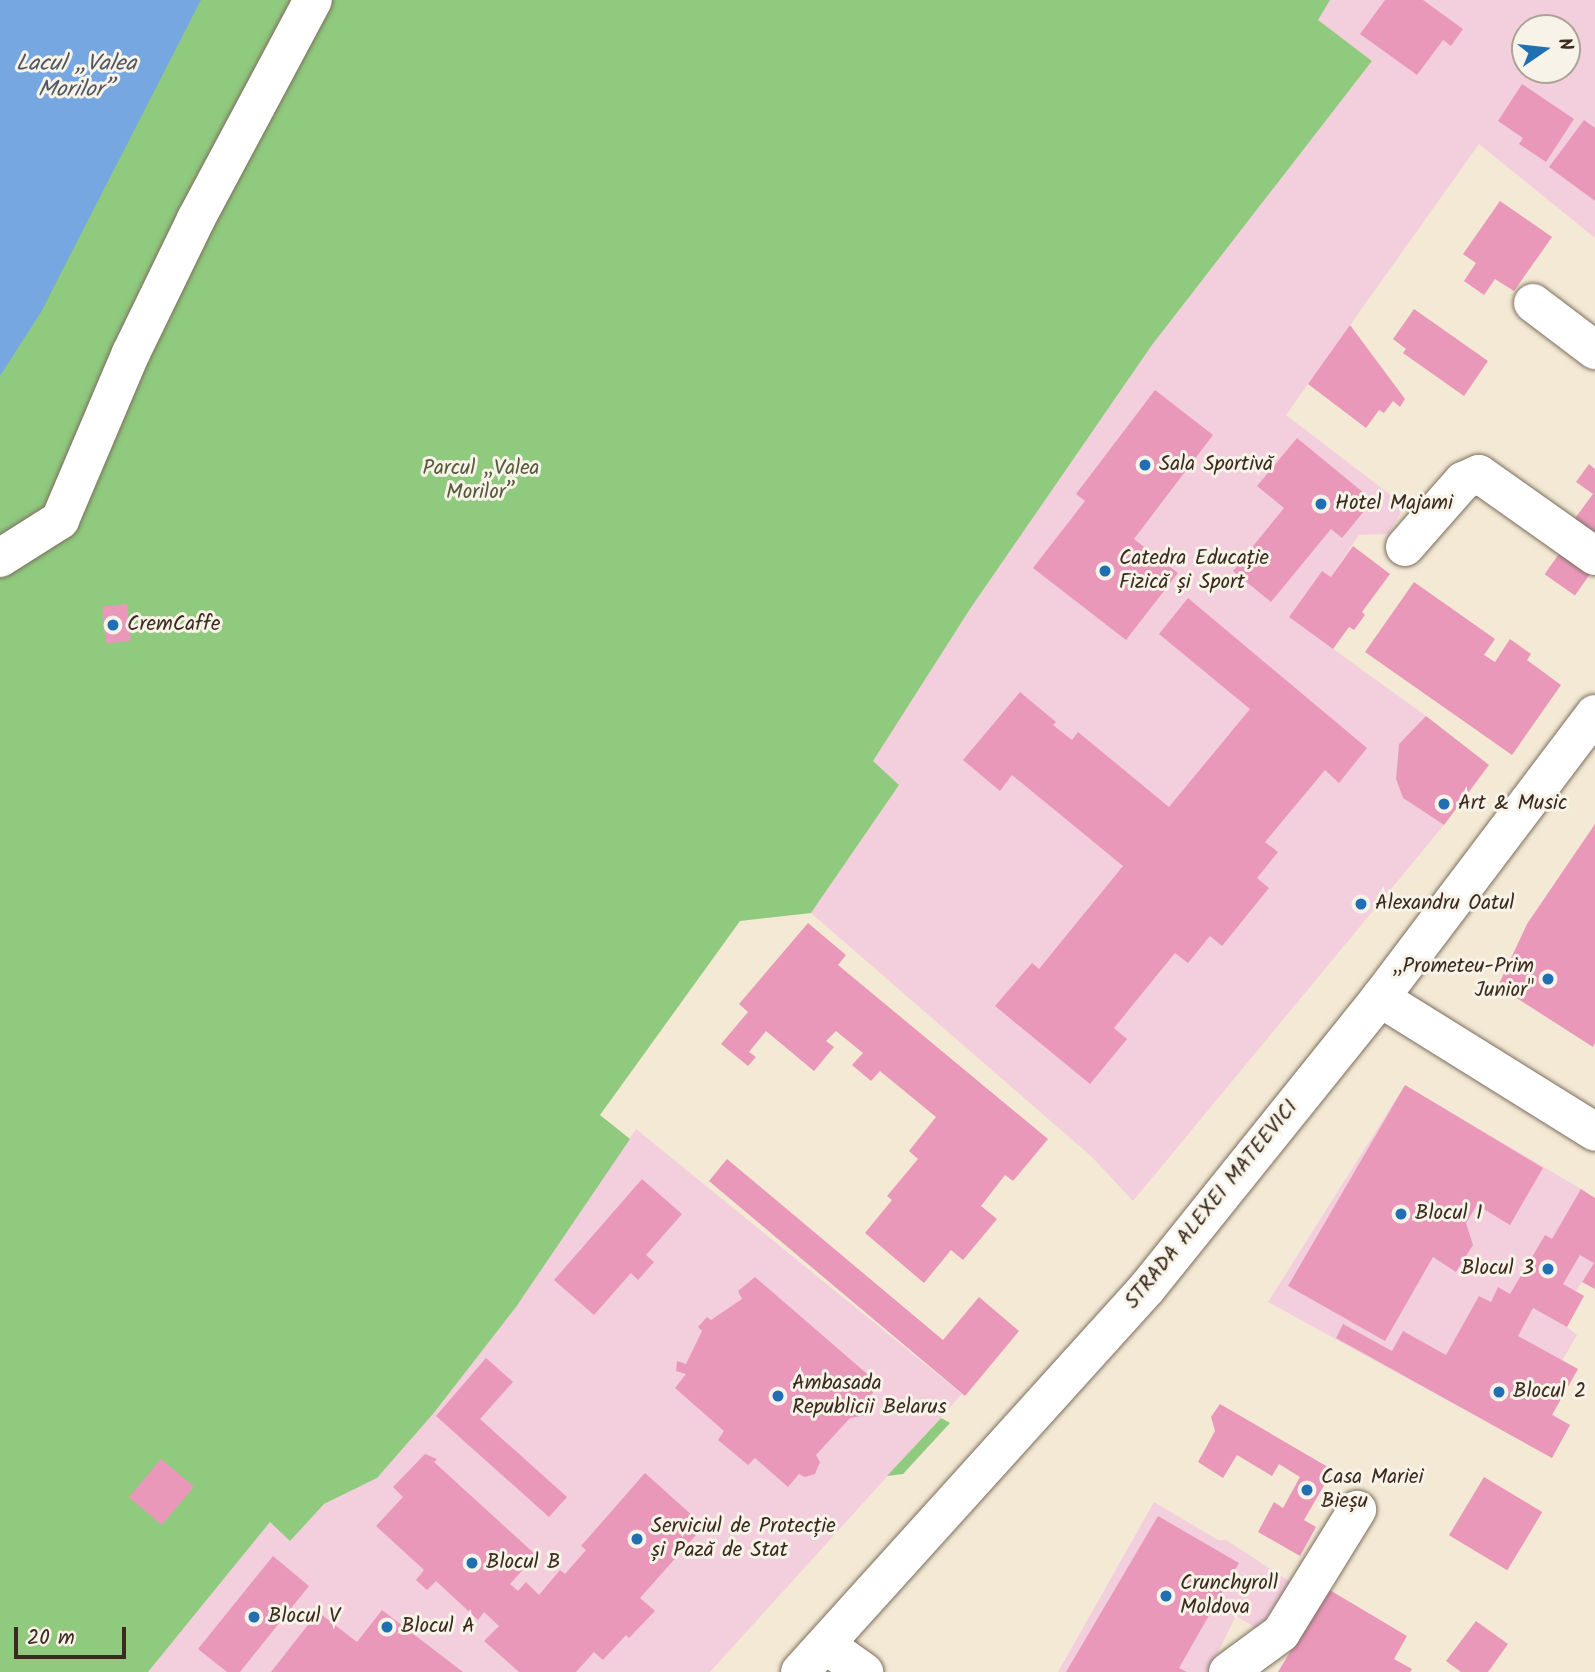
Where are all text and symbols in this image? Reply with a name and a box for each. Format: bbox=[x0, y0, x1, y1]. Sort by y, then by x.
north arrow bbox=[1511, 14, 1581, 84]
text: N bbox=[1548, 35, 1580, 54]
water label: Lacul „Valea Morilor” bbox=[16, 50, 136, 104]
place label: Sala Sportivă bbox=[1159, 452, 1273, 478]
park label: Parcul „Valea Morilor” bbox=[423, 456, 539, 506]
marker: Sala Sportivă bbox=[1137, 457, 1153, 473]
place label: Hotel Majami bbox=[1335, 491, 1453, 517]
marker: Hotel Majami bbox=[1313, 496, 1329, 512]
place label: Catedra Educație Fizică și Sport bbox=[1119, 546, 1269, 596]
marker: Catedra Educație Fizică și Sport bbox=[1097, 563, 1113, 579]
place label: CremCaffe bbox=[127, 612, 220, 638]
marker: CremCaffe bbox=[105, 617, 121, 633]
place label: Art & Music bbox=[1458, 791, 1567, 817]
marker: Art & Music bbox=[1436, 796, 1452, 812]
place label: Alexandru Oatul bbox=[1375, 891, 1514, 917]
marker: Alexandru Oatul bbox=[1353, 896, 1369, 912]
place label: ,,Prometeu-Prim Junior" bbox=[1393, 954, 1534, 1004]
marker: ,,Prometeu-Prim Junior" bbox=[1540, 971, 1556, 987]
street label: STRADA ALEXEI MATEEVICI bbox=[1120, 1096, 1304, 1314]
place label: Blocul 1 bbox=[1415, 1201, 1483, 1227]
marker: Blocul 1 bbox=[1393, 1206, 1409, 1222]
place label: Blocul 3 bbox=[1461, 1256, 1534, 1282]
marker: Blocul 3 bbox=[1540, 1261, 1556, 1277]
place label: Ambasada Republicii Belarus bbox=[792, 1371, 947, 1421]
place label: Blocul 2 bbox=[1513, 1379, 1586, 1405]
marker: Blocul 2 bbox=[1491, 1384, 1507, 1400]
marker: Ambasada Republicii Belarus bbox=[770, 1388, 786, 1404]
place label: Casa Mariei Bieșu bbox=[1321, 1465, 1423, 1515]
marker: Casa Mariei Bieșu bbox=[1299, 1482, 1315, 1498]
place label: Serviciul de Protecție și Pază de Stat bbox=[651, 1514, 836, 1564]
marker: Serviciul de Protecție și Pază de Stat bbox=[629, 1531, 645, 1547]
place label: Blocul B bbox=[486, 1550, 560, 1576]
marker: Blocul B bbox=[464, 1555, 480, 1571]
place label: Crunchyroll Moldova bbox=[1180, 1571, 1278, 1621]
marker: Crunchyroll Moldova bbox=[1158, 1588, 1174, 1604]
place label: Blocul V bbox=[268, 1604, 340, 1630]
marker: Blocul V bbox=[246, 1609, 262, 1625]
scale bar bbox=[18, 1612, 130, 1656]
place label: Blocul A bbox=[401, 1614, 475, 1640]
marker: Blocul A bbox=[379, 1619, 395, 1635]
text: 20 m bbox=[27, 1622, 75, 1655]

